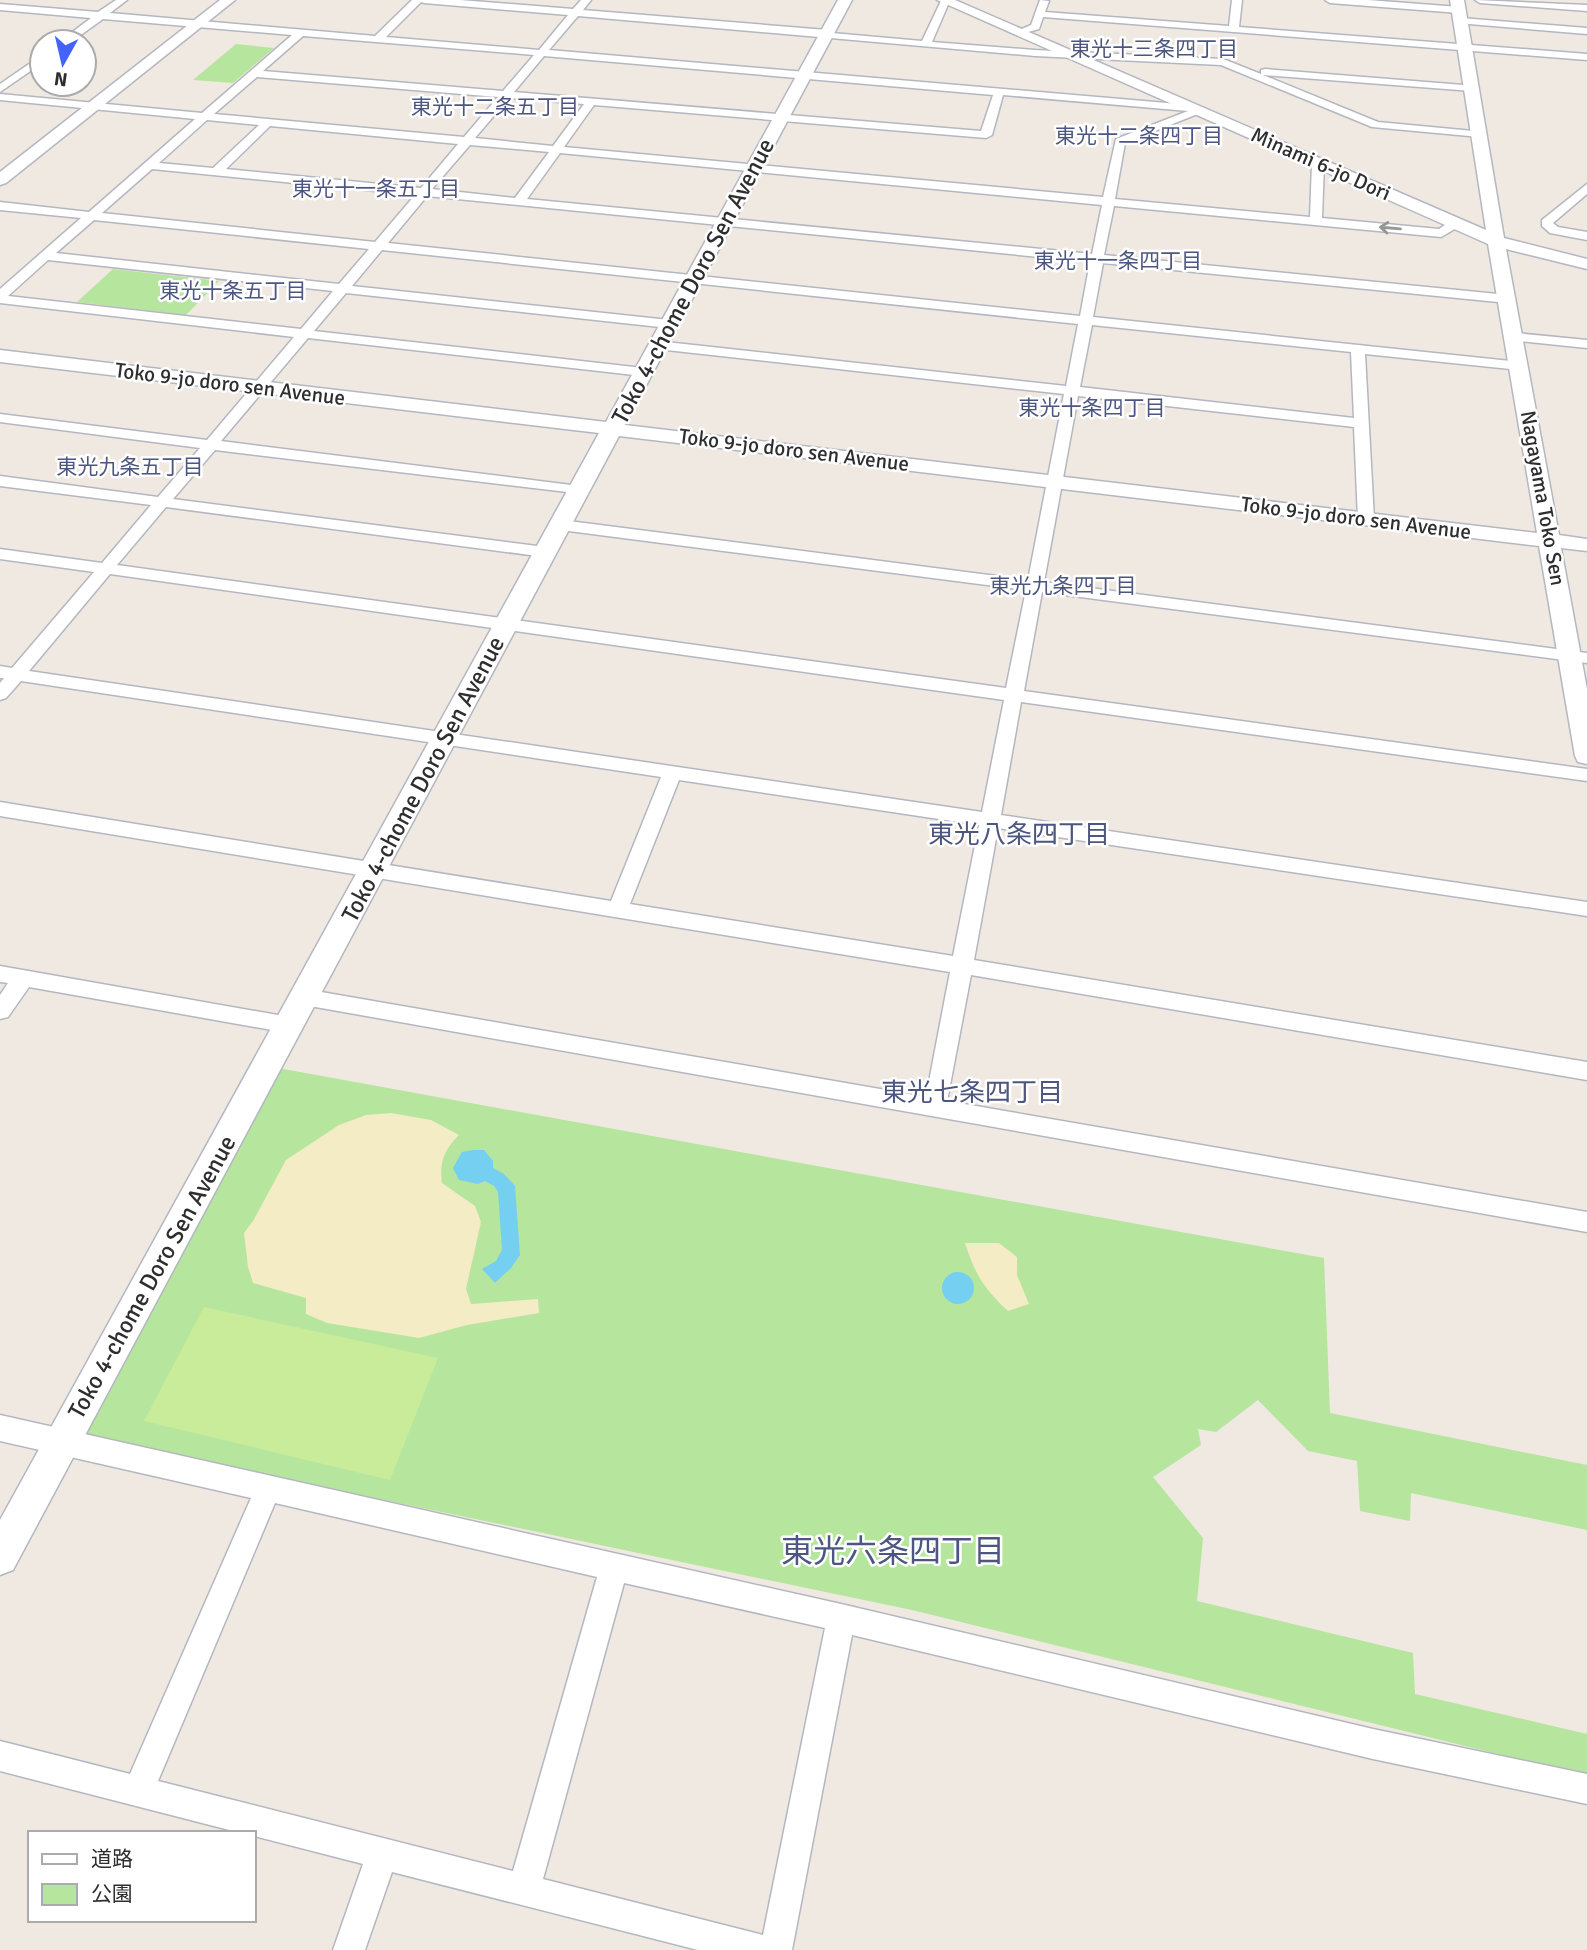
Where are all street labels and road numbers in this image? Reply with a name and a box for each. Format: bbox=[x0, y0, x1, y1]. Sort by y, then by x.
street label: Minami 6-jo Dori bbox=[1247, 122, 1395, 206]
street label: Toko 4-chome Doro Sen Avenue bbox=[605, 133, 781, 429]
street label: Toko 9-jo doro sen Avenue bbox=[113, 357, 347, 411]
street label: Nagayama Toko Sen bbox=[1515, 408, 1571, 588]
street label: Toko 9-jo doro sen Avenue bbox=[677, 423, 911, 477]
street label: Toko 9-jo doro sen Avenue bbox=[1239, 491, 1473, 545]
street label: Toko 4-chome Doro Sen Avenue bbox=[335, 631, 511, 927]
street label: Toko 4-chome Doro Sen Avenue bbox=[62, 1130, 242, 1424]

